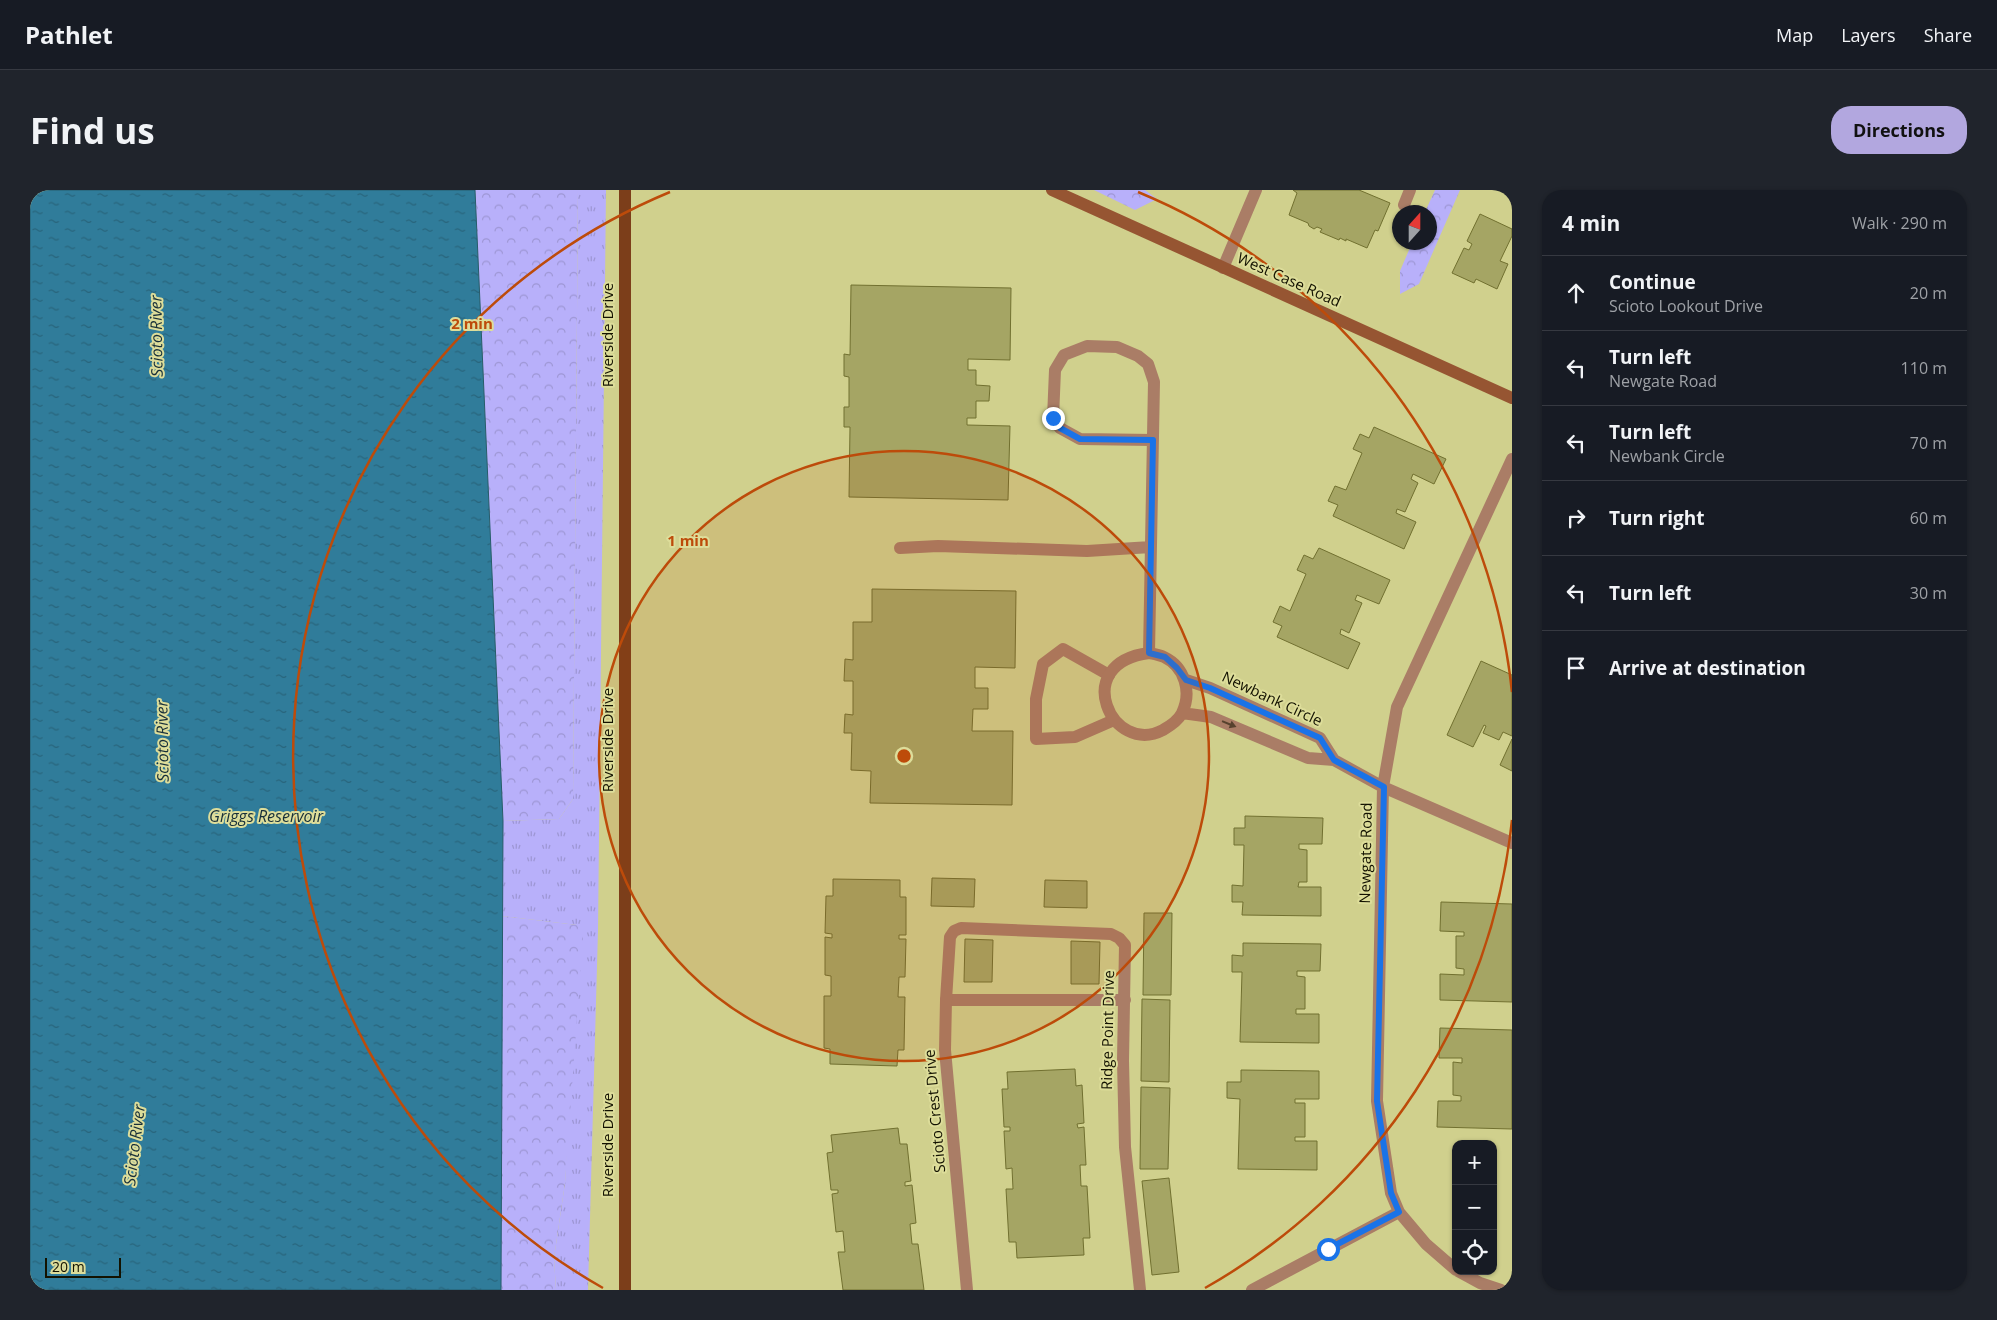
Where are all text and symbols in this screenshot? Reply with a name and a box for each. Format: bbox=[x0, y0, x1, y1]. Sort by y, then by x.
text: Pathlet bbox=[25, 18, 113, 51]
text: Map bbox=[1776, 23, 1813, 47]
text: Layers bbox=[1841, 23, 1896, 47]
text: Share bbox=[1924, 23, 1972, 47]
button: Directions bbox=[1831, 106, 1967, 154]
text: Find us bbox=[30, 107, 155, 154]
north arrow bbox=[1392, 205, 1437, 250]
text: 4 min bbox=[1562, 209, 1620, 237]
text: Walk · 290 m bbox=[1852, 212, 1947, 234]
street label: West Case Road bbox=[1234, 247, 1345, 311]
text: Continue bbox=[1609, 269, 1696, 295]
icon: ahead bbox=[1562, 279, 1590, 307]
text: 20 m bbox=[1910, 282, 1947, 304]
street label: Riverside Drive bbox=[597, 283, 617, 387]
water label: Scioto River bbox=[144, 294, 168, 377]
text: Scioto Lookout Drive bbox=[1609, 295, 1763, 317]
text: 2 min bbox=[451, 313, 493, 333]
text: Turn left bbox=[1609, 344, 1691, 370]
icon: left bbox=[1562, 354, 1590, 382]
text: 110 m bbox=[1901, 357, 1947, 379]
text: Newgate Road bbox=[1609, 370, 1717, 392]
route end bbox=[1042, 407, 1065, 430]
text: Turn left bbox=[1609, 419, 1691, 445]
icon: left bbox=[1562, 429, 1590, 457]
text: 70 m bbox=[1910, 432, 1947, 454]
text: Newbank Circle bbox=[1609, 445, 1725, 467]
icon: right bbox=[1562, 504, 1590, 532]
text: Turn right bbox=[1609, 505, 1704, 531]
text: 60 m bbox=[1910, 507, 1947, 529]
text: 1 min bbox=[667, 530, 709, 550]
icon: left bbox=[1562, 579, 1590, 607]
text: Turn left bbox=[1609, 580, 1691, 606]
text: 30 m bbox=[1910, 582, 1947, 604]
icon: arrive bbox=[1562, 654, 1590, 682]
text: Arrive at destination bbox=[1609, 655, 1806, 681]
street label: Newbank Circle bbox=[1219, 666, 1326, 730]
street label: Riverside Drive bbox=[597, 688, 617, 792]
water label: Scioto River bbox=[150, 699, 174, 782]
one-way arrow bbox=[1222, 720, 1237, 728]
centre of rings bbox=[895, 747, 913, 765]
street label: Newgate Road bbox=[1354, 802, 1376, 904]
water label: Griggs Reservoir bbox=[209, 805, 324, 827]
street label: Ridge Point Drive bbox=[1096, 970, 1118, 1090]
street label: Scioto Crest Drive bbox=[919, 1049, 949, 1174]
street label: Riverside Drive bbox=[597, 1093, 617, 1197]
water label: Scioto River bbox=[118, 1102, 150, 1187]
map controls bbox=[1452, 1140, 1497, 1275]
button: + bbox=[1452, 1140, 1497, 1185]
button: − bbox=[1452, 1185, 1497, 1230]
button: locate bbox=[1452, 1230, 1497, 1275]
route start bbox=[1317, 1238, 1340, 1261]
scale bar bbox=[45, 1255, 121, 1278]
text: 20 m bbox=[52, 1257, 85, 1276]

